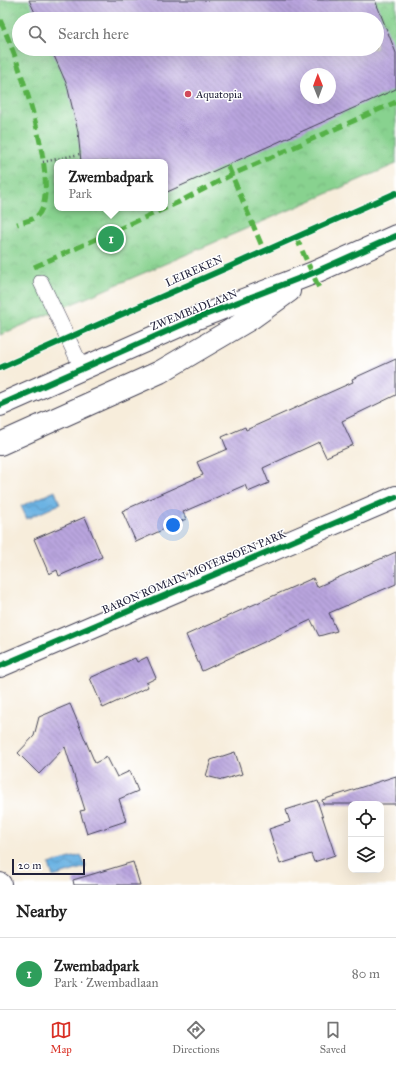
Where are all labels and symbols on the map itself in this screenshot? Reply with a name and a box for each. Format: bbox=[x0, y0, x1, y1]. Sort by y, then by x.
north arrow bbox=[300, 68, 336, 104]
place label: Aquatopia bbox=[195, 88, 242, 102]
marker: Aquatopia bbox=[183, 89, 193, 99]
pin: 1 bbox=[98, 224, 124, 254]
street label: LEIREKEN bbox=[163, 253, 225, 289]
street label: ZWEMBADLAAN bbox=[149, 287, 239, 333]
your location bbox=[163, 515, 183, 535]
street label: BARON ROMAIN MOYERSOEN PARK bbox=[100, 527, 289, 617]
scale bar bbox=[12, 857, 85, 876]

